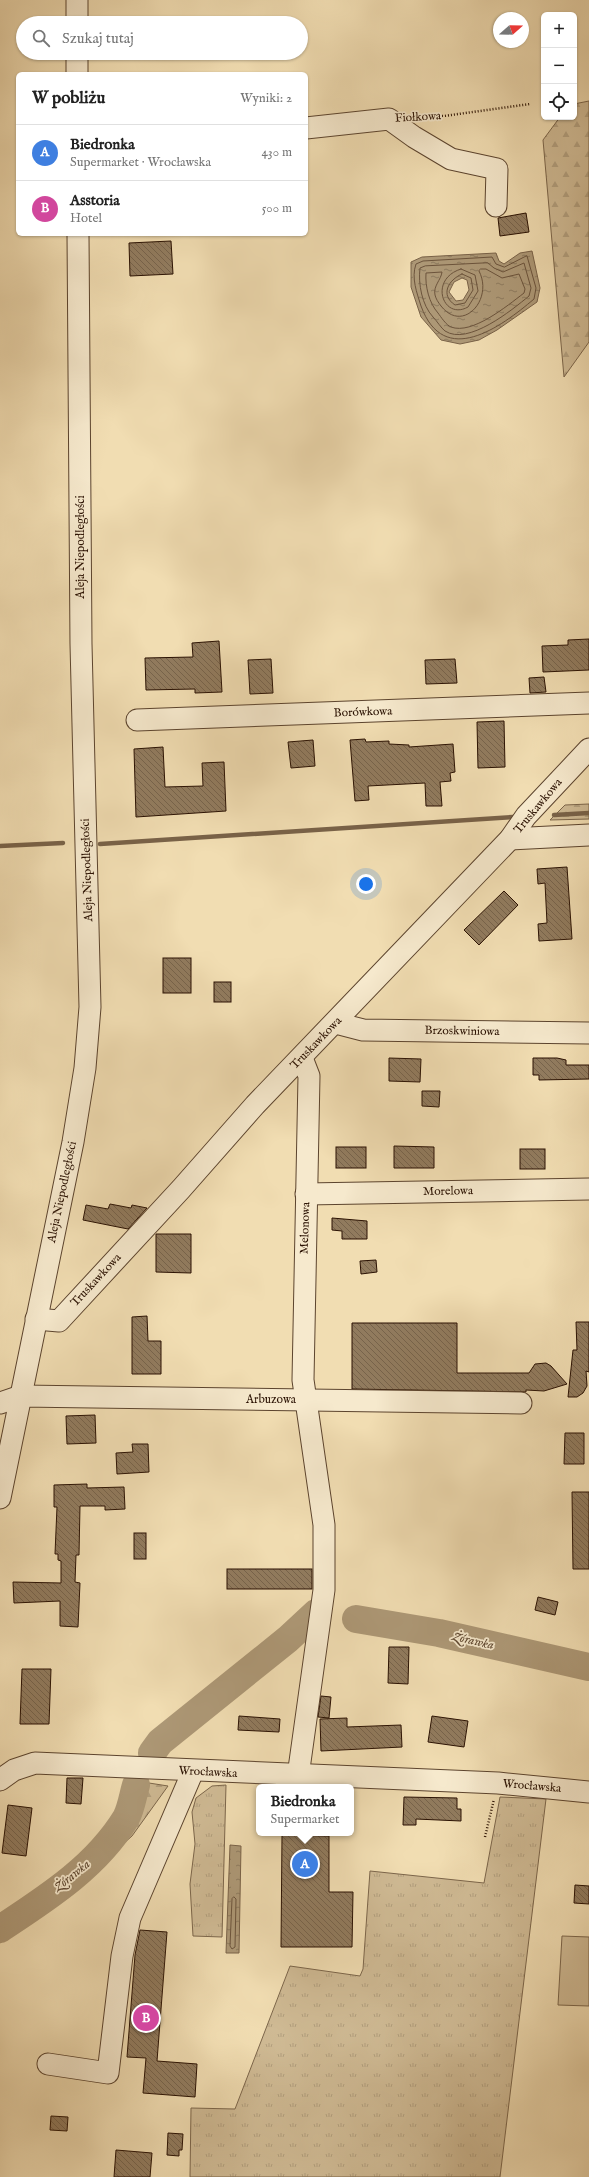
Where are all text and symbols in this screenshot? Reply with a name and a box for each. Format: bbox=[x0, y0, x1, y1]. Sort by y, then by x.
north arrow bbox=[493, 12, 529, 48]
map controls bbox=[541, 12, 577, 120]
button: + bbox=[541, 12, 577, 48]
search box bbox=[16, 16, 308, 60]
icon: search bbox=[30, 27, 52, 49]
text: Szukaj tutaj bbox=[62, 29, 134, 48]
button: − bbox=[541, 48, 577, 84]
button: locate bbox=[541, 84, 577, 120]
text: W pobliżu bbox=[32, 88, 105, 109]
text: Wyniki: 2 bbox=[240, 90, 292, 107]
street label: Fiołkowa bbox=[395, 108, 442, 126]
text: Biedronka bbox=[70, 135, 135, 154]
text: A bbox=[41, 144, 49, 161]
text: 430 m bbox=[262, 144, 292, 161]
text: Supermarket · Wrocławska bbox=[70, 154, 211, 171]
text: Asstoria bbox=[70, 191, 120, 210]
text: B bbox=[41, 200, 49, 217]
text: 500 m bbox=[262, 200, 292, 217]
text: Hotel bbox=[70, 210, 102, 227]
street label: Aleja Niepodległości bbox=[73, 495, 89, 600]
street label: Borówkowa bbox=[333, 703, 393, 721]
street label: Truskawkowa bbox=[511, 775, 566, 837]
street label: Aleja Niepodległości bbox=[78, 818, 97, 923]
your location bbox=[356, 874, 376, 894]
street label: Truskawkowa bbox=[287, 1013, 345, 1073]
street label: Brzoskwiniowa bbox=[424, 1023, 500, 1039]
street label: Aleja Niepodległości bbox=[44, 1140, 81, 1245]
street label: Morelowa bbox=[423, 1183, 474, 1199]
street label: Melonowa bbox=[297, 1201, 313, 1254]
street label: Truskawkowa bbox=[67, 1250, 125, 1310]
street label: Arbuzowa bbox=[245, 1392, 297, 1407]
water label: Żórawka bbox=[449, 1628, 496, 1655]
street label: Wrocławska bbox=[178, 1763, 239, 1781]
street label: Wrocławska bbox=[502, 1776, 563, 1796]
popup bbox=[256, 1784, 354, 1836]
text: Biedronka bbox=[271, 1792, 335, 1811]
text: Supermarket bbox=[271, 1811, 339, 1828]
pin: A bbox=[292, 1849, 318, 1879]
water label: Żórawka bbox=[49, 1856, 95, 1897]
pin: B bbox=[133, 2003, 159, 2033]

